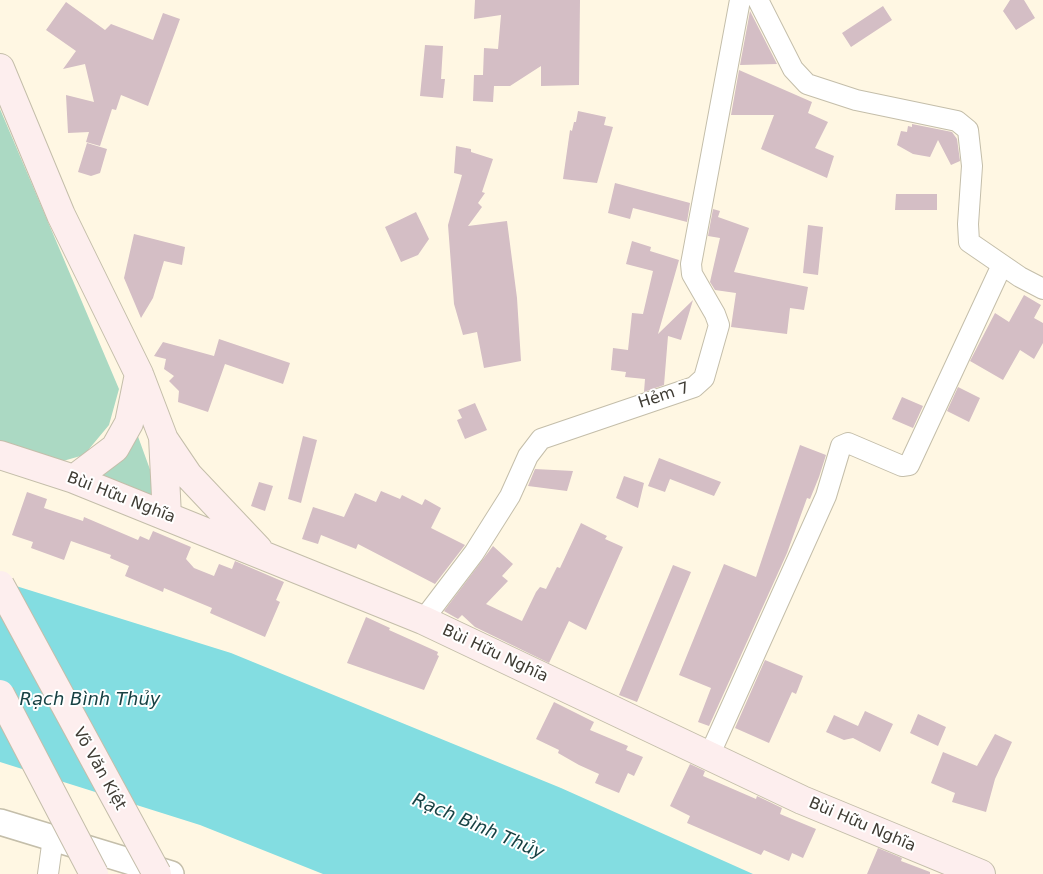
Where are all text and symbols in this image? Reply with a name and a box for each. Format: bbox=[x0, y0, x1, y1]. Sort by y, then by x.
street label: Hẻm 7 bbox=[636, 379, 692, 413]
street label: Bùi Hữu Nghĩa bbox=[64, 469, 178, 527]
street label: Bùi Hữu Nghĩa bbox=[439, 621, 551, 687]
water label: Rạch Bình Thủy bbox=[20, 689, 160, 711]
street label: Võ Văn Kiệt bbox=[68, 724, 130, 814]
water label: Rạch Bình Thủy bbox=[409, 790, 547, 864]
street label: Bùi Hữu Nghĩa bbox=[806, 794, 918, 856]

